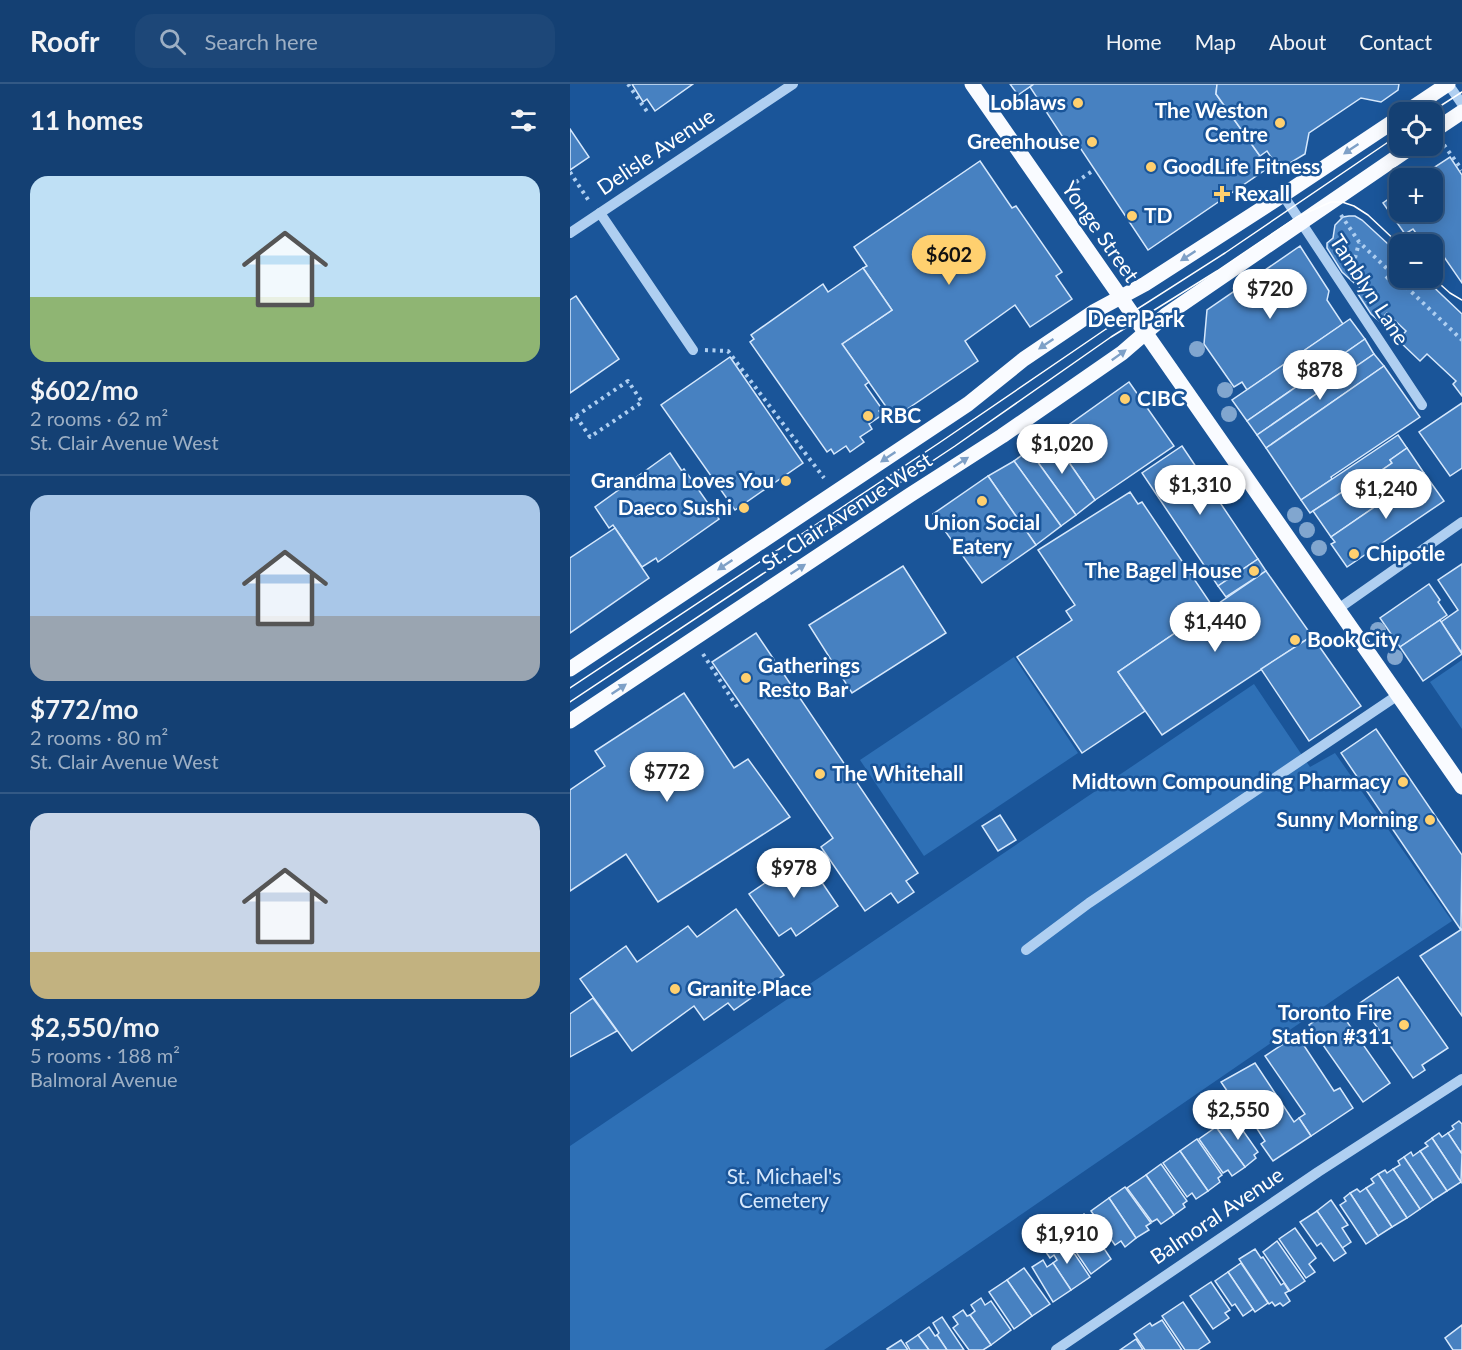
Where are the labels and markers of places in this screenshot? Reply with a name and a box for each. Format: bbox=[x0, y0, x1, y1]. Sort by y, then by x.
place label: Loblaws bbox=[990, 89, 1066, 114]
marker: Loblaws bbox=[1071, 96, 1085, 110]
place label: The Weston Centre bbox=[1155, 97, 1268, 146]
marker: The Weston Centre bbox=[1273, 116, 1287, 130]
place label: Greenhouse bbox=[967, 128, 1080, 153]
marker: Greenhouse bbox=[1085, 135, 1099, 149]
place label: GoodLife Fitness bbox=[1163, 153, 1320, 178]
marker: GoodLife Fitness bbox=[1144, 160, 1158, 174]
place label: Rexall bbox=[1234, 180, 1290, 205]
marker: Rexall bbox=[1215, 187, 1229, 201]
place label: TD bbox=[1144, 202, 1173, 227]
marker: TD bbox=[1125, 209, 1139, 223]
pin: $602 bbox=[913, 235, 985, 286]
pin: $720 bbox=[1234, 269, 1306, 320]
pin: $878 bbox=[1284, 350, 1356, 401]
place label: CIBC bbox=[1137, 385, 1185, 410]
marker: CIBC bbox=[1118, 392, 1132, 406]
place label: RBC bbox=[880, 402, 921, 427]
marker: RBC bbox=[861, 409, 875, 423]
pin: $1,020 bbox=[1013, 424, 1111, 475]
pin: $1,310 bbox=[1151, 465, 1249, 516]
place label: Grandma Loves You bbox=[591, 467, 774, 492]
pin: $1,240 bbox=[1337, 469, 1435, 520]
marker: Grandma Loves You bbox=[779, 474, 793, 488]
place label: Daeco Sushi bbox=[618, 494, 732, 519]
marker: Union Social Eatery bbox=[975, 494, 989, 508]
marker: Daeco Sushi bbox=[737, 501, 751, 515]
place label: Union Social Eatery bbox=[924, 509, 1040, 558]
place label: Chipotle bbox=[1366, 540, 1445, 565]
marker: Chipotle bbox=[1347, 547, 1361, 561]
place label: The Bagel House bbox=[1084, 557, 1242, 582]
marker: The Bagel House bbox=[1247, 564, 1261, 578]
pin: $1,440 bbox=[1166, 602, 1264, 653]
place label: Book City bbox=[1307, 626, 1400, 651]
marker: Book City bbox=[1288, 633, 1302, 647]
place label: Gatherings Resto Bar bbox=[758, 652, 860, 701]
marker: Gatherings Resto Bar bbox=[739, 671, 753, 685]
pin: $772 bbox=[631, 752, 703, 803]
place label: The Whitehall bbox=[832, 760, 963, 785]
marker: The Whitehall bbox=[813, 767, 827, 781]
place label: Midtown Compounding Pharmacy bbox=[1072, 768, 1392, 793]
marker: Midtown Compounding Pharmacy bbox=[1396, 775, 1410, 789]
place label: Sunny Morning bbox=[1276, 806, 1418, 831]
marker: Sunny Morning bbox=[1423, 813, 1437, 827]
pin: $978 bbox=[758, 848, 830, 899]
place label: Granite Place bbox=[687, 975, 812, 1000]
marker: Granite Place bbox=[668, 982, 682, 996]
place label: Toronto Fire Station #311 bbox=[1271, 999, 1392, 1048]
marker: Toronto Fire Station #311 bbox=[1397, 1018, 1411, 1032]
pin: $2,550 bbox=[1189, 1090, 1287, 1141]
pin: $1,910 bbox=[1018, 1214, 1116, 1265]

